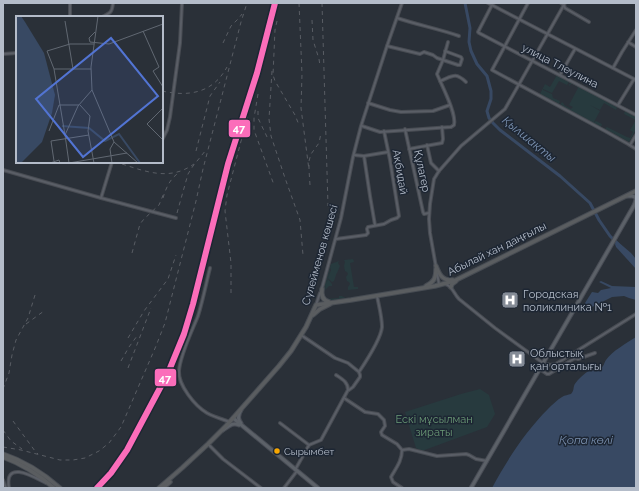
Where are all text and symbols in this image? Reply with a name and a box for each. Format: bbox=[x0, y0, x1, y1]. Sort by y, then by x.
inset map bbox=[16, 16, 163, 163]
street label: улица Тлеулина bbox=[520, 41, 600, 91]
water label: Қылшақты bbox=[499, 113, 559, 165]
line badge: 47 bbox=[228, 119, 251, 138]
text: 47 bbox=[233, 122, 246, 135]
street label: Ақбидай bbox=[390, 149, 410, 195]
street label: Құлагер bbox=[411, 149, 433, 194]
street label: Сүлейменов көшесі bbox=[299, 203, 341, 307]
street label: Абылай хан даңғылы bbox=[445, 219, 549, 279]
place label: Городская поликлиника №1 bbox=[523, 288, 612, 314]
hospital icon: Городская поликлиника №1 bbox=[500, 290, 520, 310]
place label: Облыстық қан орталығы bbox=[530, 347, 601, 373]
hospital icon: Облыстық қан орталығы bbox=[507, 349, 527, 369]
line badge: 47 bbox=[154, 368, 177, 387]
text: 47 bbox=[159, 372, 172, 385]
park label: Ескі мұсылман зираты bbox=[395, 413, 473, 439]
water label: Қопа көлі bbox=[559, 433, 613, 447]
marker: Сырымбет bbox=[272, 446, 282, 456]
place label: Сырымбет bbox=[284, 446, 335, 457]

